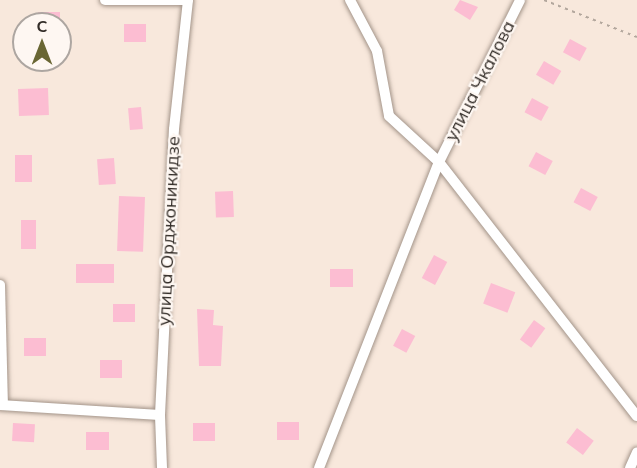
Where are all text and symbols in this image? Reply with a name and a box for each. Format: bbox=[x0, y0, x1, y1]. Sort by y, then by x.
north arrow bbox=[12, 12, 72, 72]
text: С bbox=[37, 16, 47, 36]
street label: улица Чкалова bbox=[440, 17, 520, 145]
street label: улица Орджоникидзе bbox=[153, 136, 185, 326]

